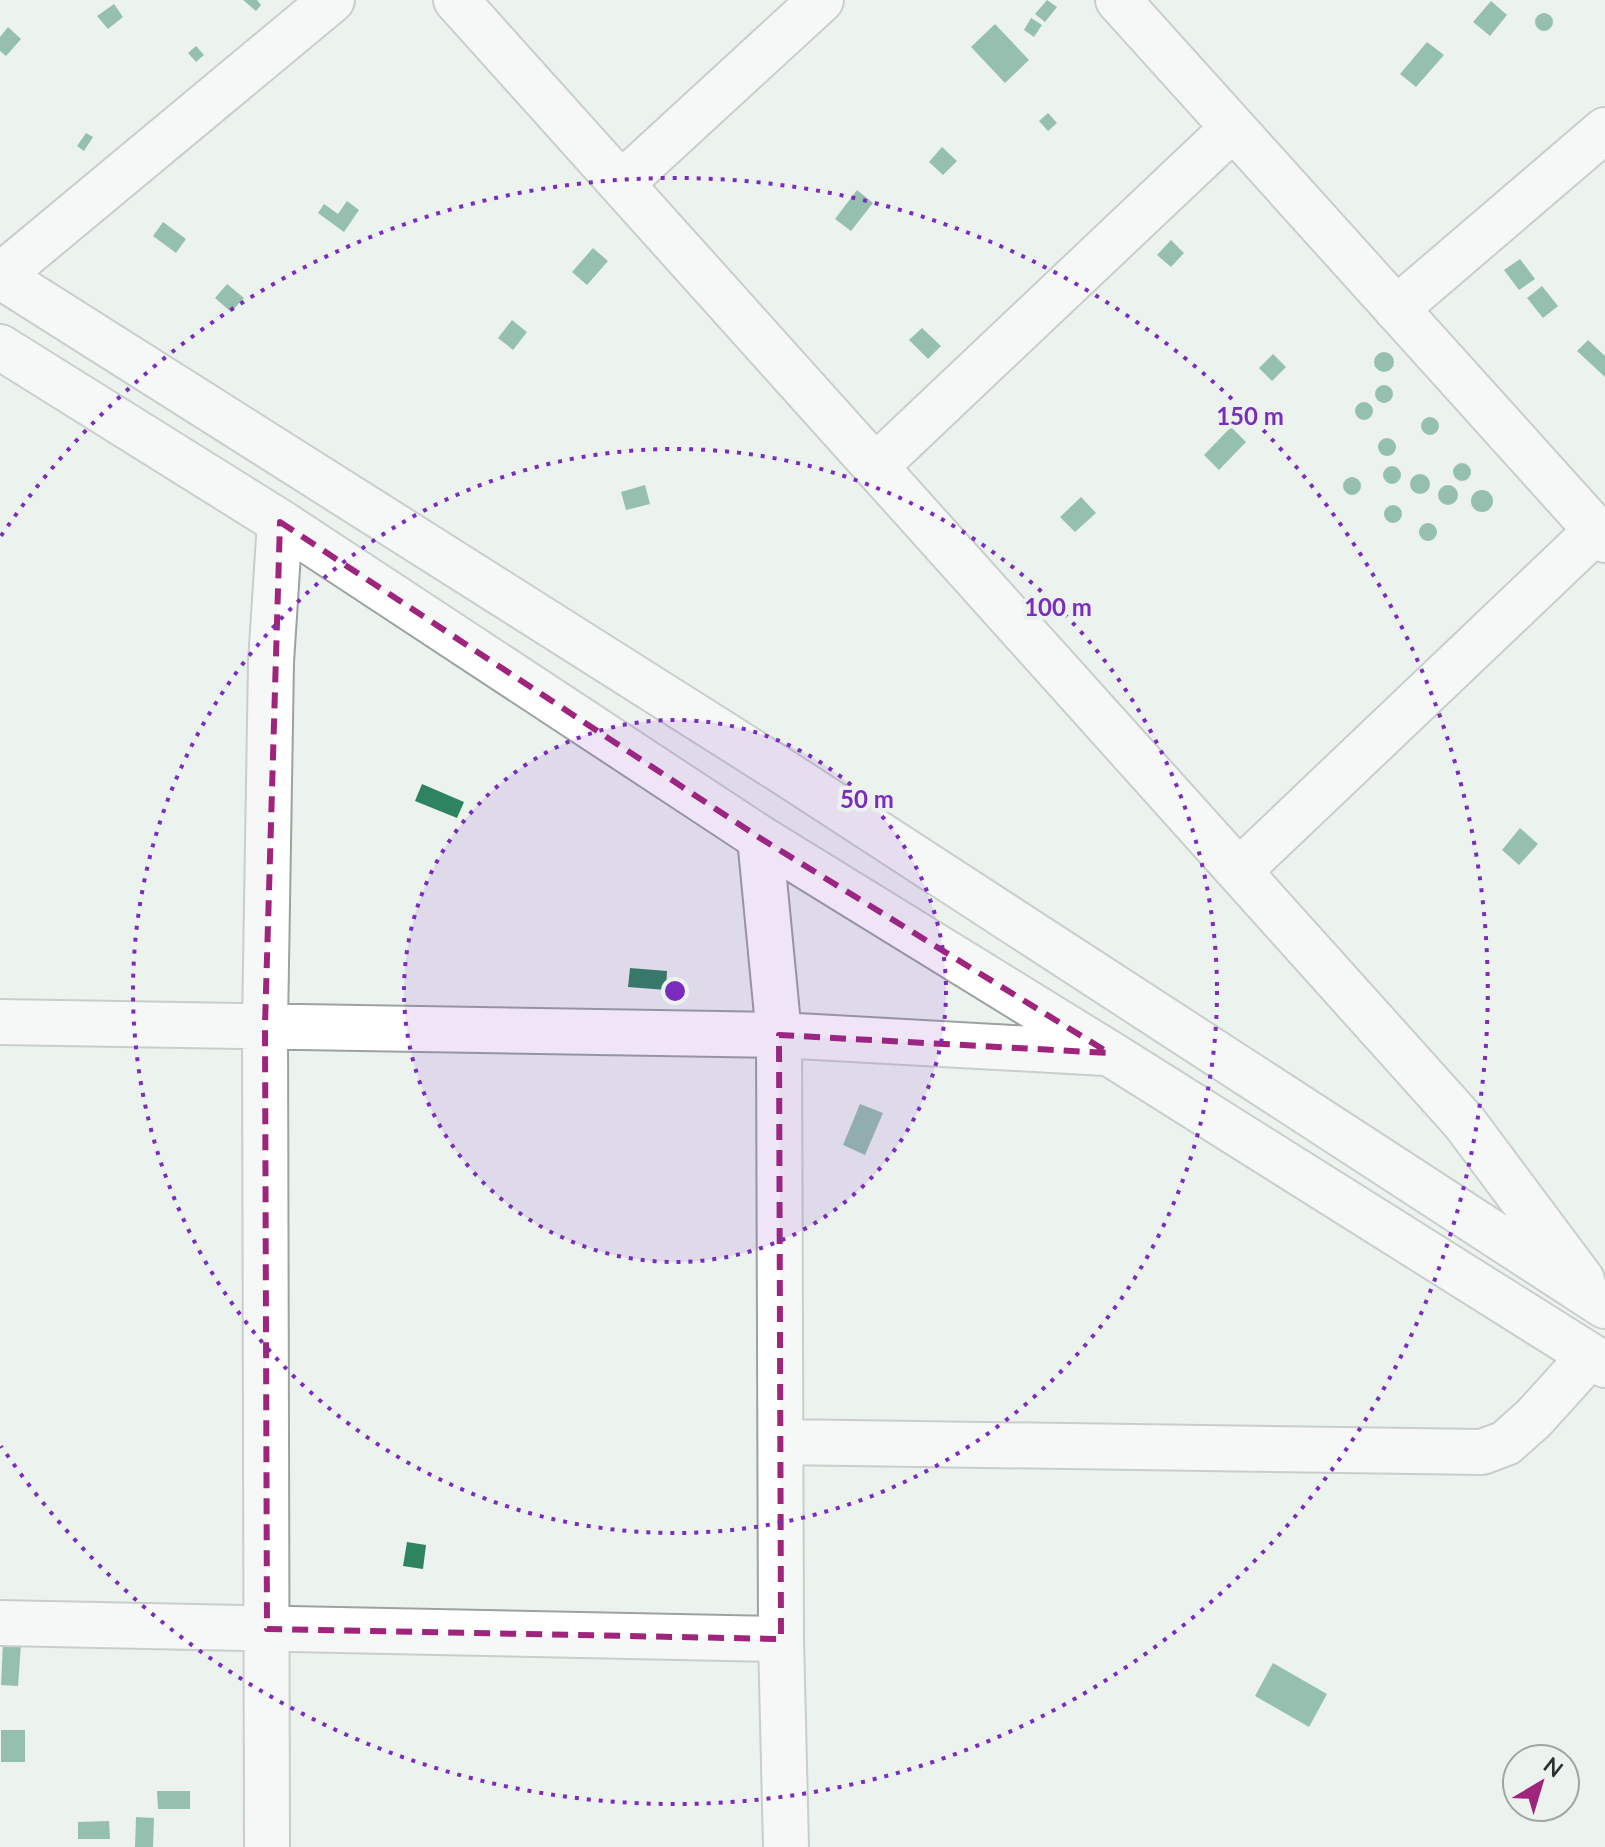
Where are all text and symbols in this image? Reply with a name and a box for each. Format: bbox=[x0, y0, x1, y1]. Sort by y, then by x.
text: 150 m bbox=[1216, 401, 1284, 430]
text: 100 m bbox=[1024, 592, 1092, 621]
text: 50 m bbox=[840, 784, 894, 813]
centre of rings bbox=[661, 977, 689, 1005]
north arrow bbox=[1501, 1743, 1581, 1823]
text: N bbox=[1539, 1751, 1569, 1783]

